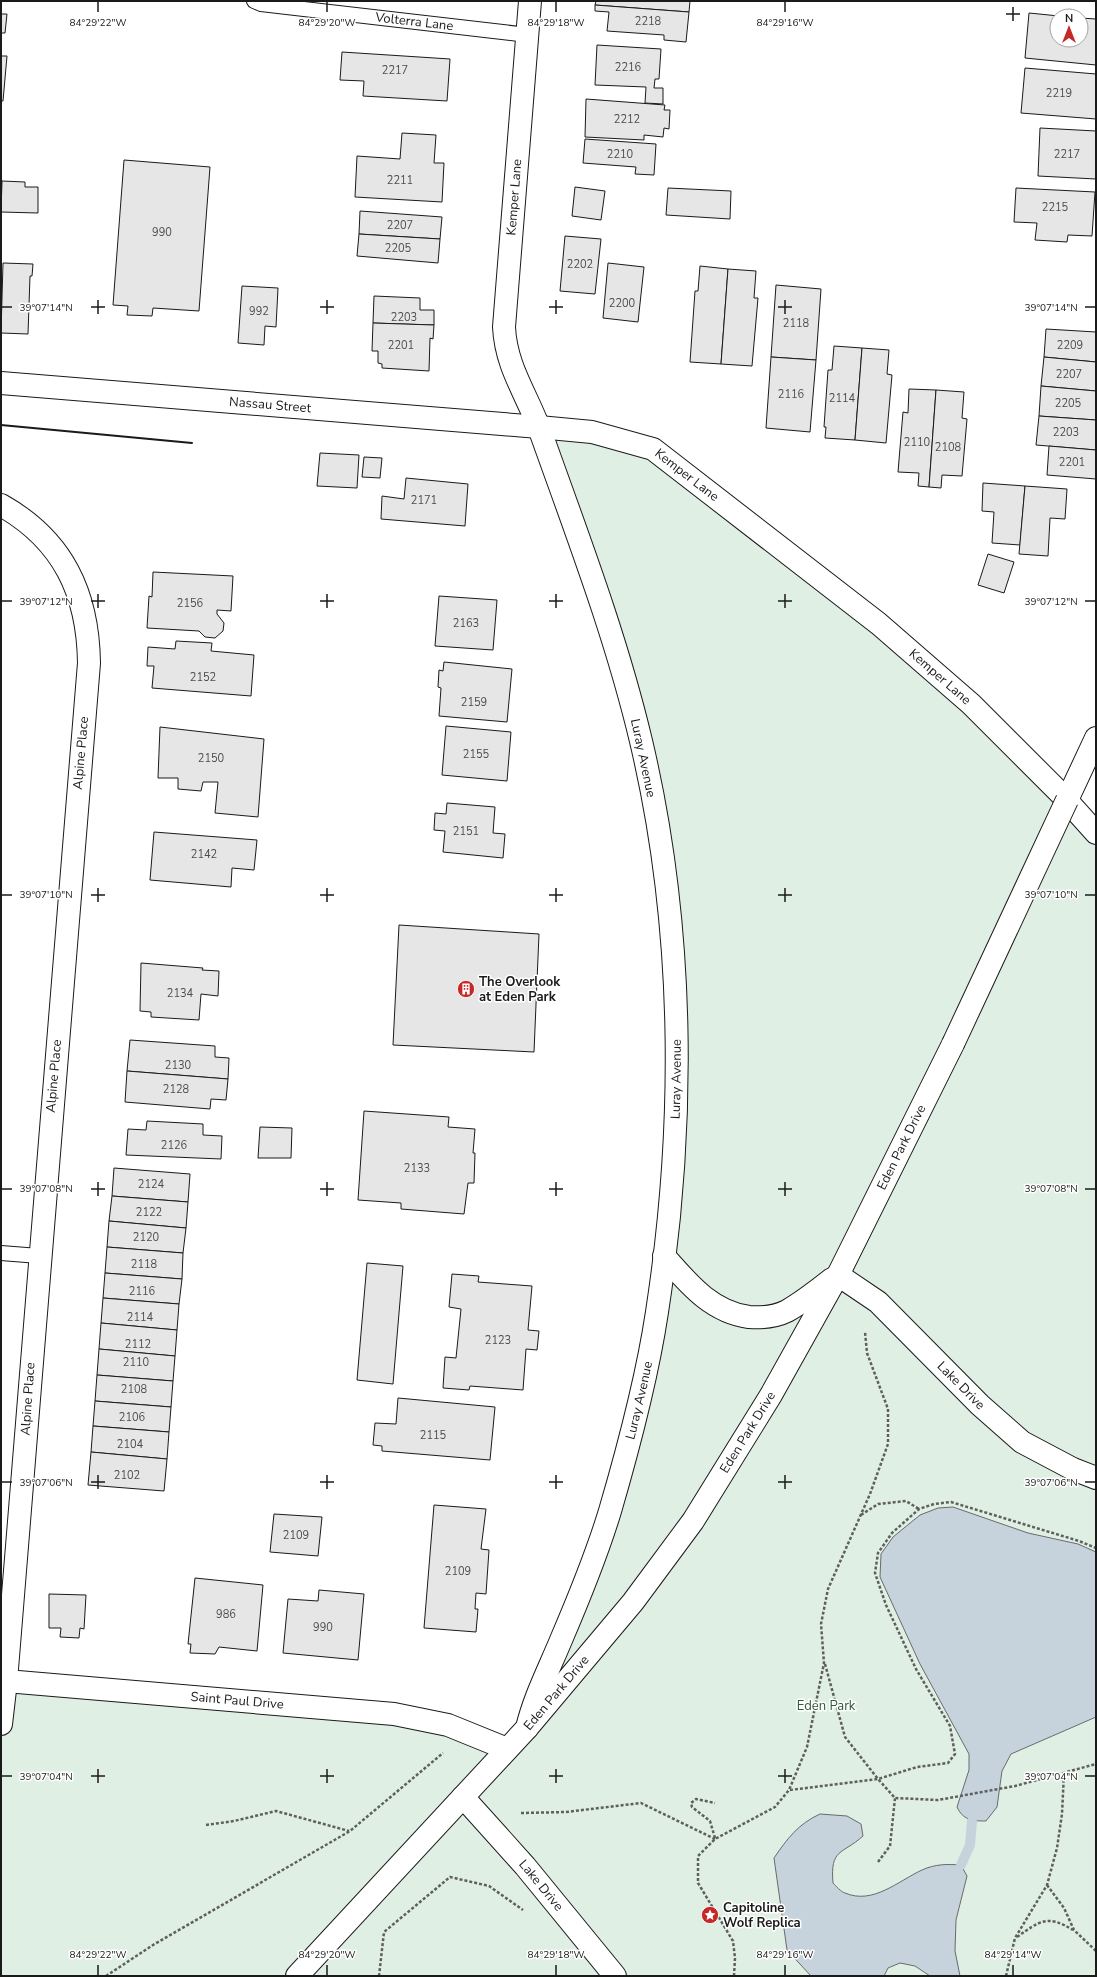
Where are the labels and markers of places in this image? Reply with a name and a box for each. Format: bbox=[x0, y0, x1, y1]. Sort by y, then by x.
place label: The Overlook at Eden Park bbox=[479, 973, 561, 1006]
building icon: The Overlook at Eden Park bbox=[456, 979, 476, 999]
place label: Capitoline Wolf Replica bbox=[723, 1899, 801, 1932]
place icon: Capitoline Wolf Replica bbox=[700, 1905, 720, 1925]

